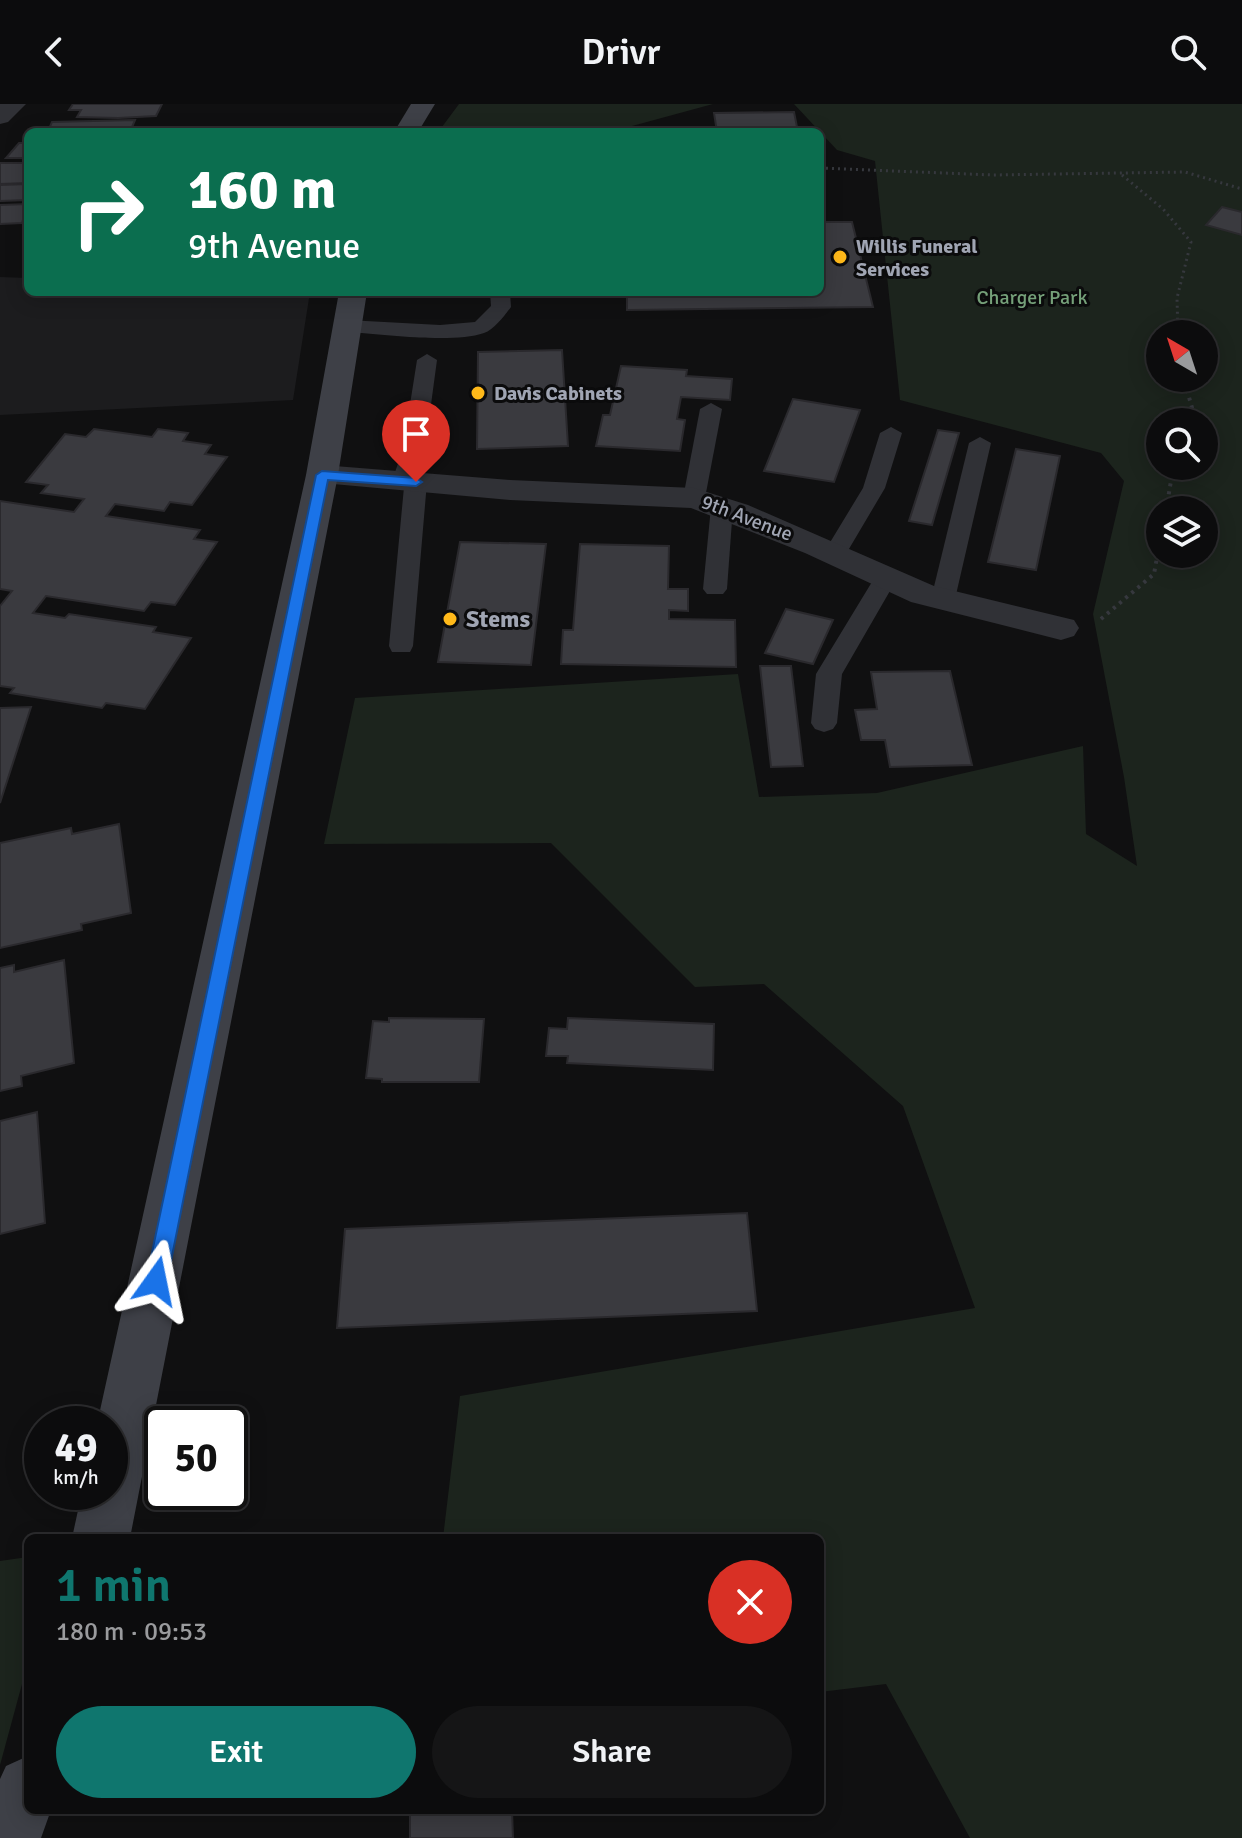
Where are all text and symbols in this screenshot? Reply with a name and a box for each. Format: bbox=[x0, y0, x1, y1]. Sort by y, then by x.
icon: back bbox=[32, 30, 76, 74]
text: Drivr bbox=[582, 30, 660, 75]
icon: search bbox=[1166, 30, 1210, 74]
text: 160 m bbox=[188, 155, 336, 224]
icon: right bbox=[56, 160, 160, 264]
text: 9th Avenue bbox=[188, 224, 360, 269]
place label: Willis Funeral Services bbox=[856, 234, 978, 282]
marker: Willis Funeral Services bbox=[831, 248, 849, 266]
park label: Charger Park bbox=[976, 285, 1088, 310]
north arrow bbox=[1146, 320, 1218, 392]
map controls bbox=[1146, 320, 1218, 568]
place label: Davis Cabinets bbox=[494, 381, 622, 406]
marker: Davis Cabinets bbox=[469, 384, 487, 402]
pin bbox=[382, 400, 450, 482]
button: search bbox=[1146, 408, 1218, 480]
icon: arrive bbox=[394, 412, 438, 456]
street label: 9th Avenue bbox=[698, 489, 796, 547]
button: layers bbox=[1146, 496, 1218, 568]
place label: Stems bbox=[466, 604, 530, 634]
marker: Stems bbox=[441, 610, 459, 628]
position arrow bbox=[114, 1239, 198, 1323]
speed limit sign: 50 bbox=[144, 1406, 248, 1510]
text: 49 bbox=[54, 1423, 98, 1473]
text: km/h bbox=[53, 1465, 99, 1490]
text: 1 min bbox=[56, 1556, 171, 1615]
button: close bbox=[708, 1560, 792, 1644]
text: 180 m · 09:53 bbox=[56, 1616, 207, 1648]
button: Exit bbox=[56, 1706, 416, 1798]
button: Share bbox=[432, 1706, 792, 1798]

